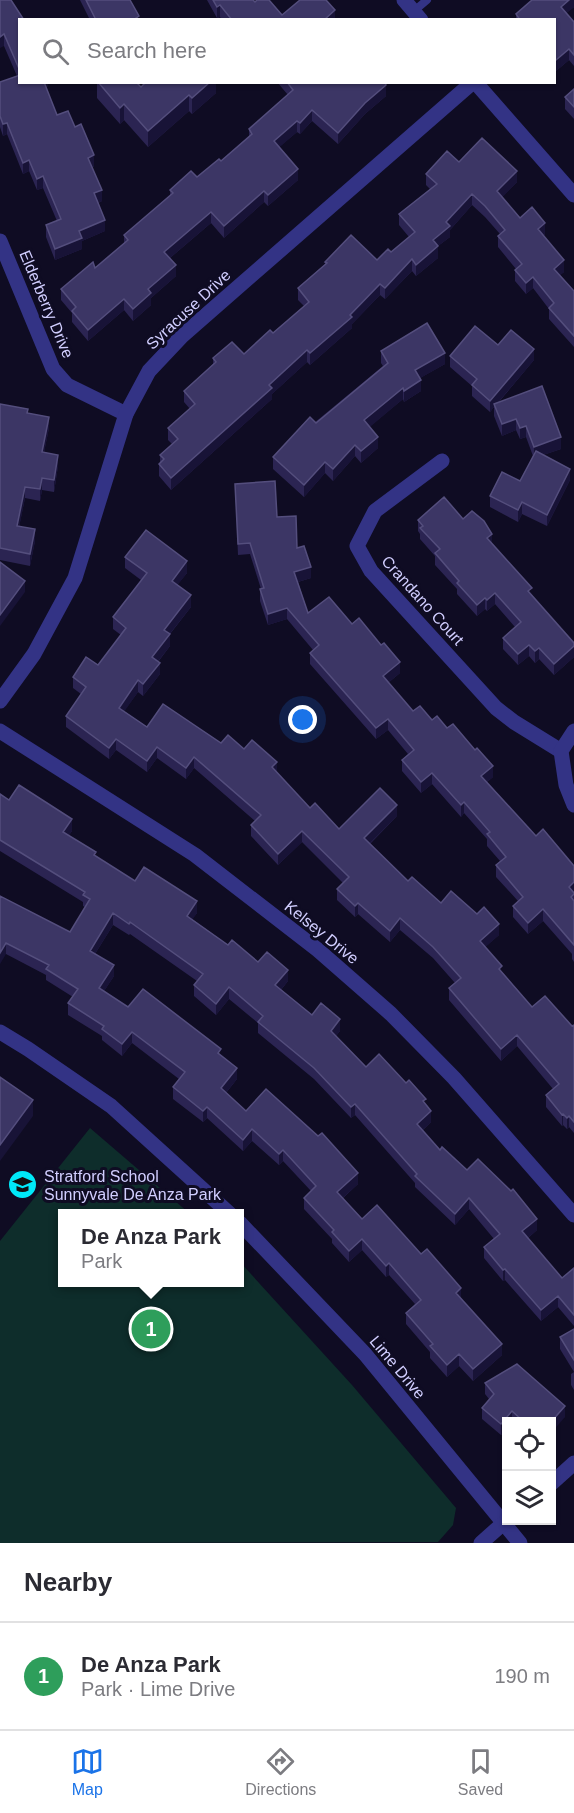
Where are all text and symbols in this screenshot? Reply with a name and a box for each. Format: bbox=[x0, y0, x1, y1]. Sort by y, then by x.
search box bbox=[18, 18, 556, 84]
icon: search bbox=[39, 35, 72, 68]
text: Search here bbox=[87, 38, 207, 63]
street label: Elderberry Drive bbox=[16, 248, 77, 361]
street label: Syracuse Drive bbox=[143, 266, 234, 353]
street label: Crandano Court bbox=[378, 552, 467, 649]
your location bbox=[288, 705, 317, 734]
street label: Kelsey Drive bbox=[281, 898, 362, 967]
place label: Stratford School Sunnyvale De Anza Park bbox=[44, 1168, 222, 1203]
school or university icon: Stratford School Sunnyvale De Anza Park bbox=[7, 1169, 39, 1201]
popup bbox=[58, 1209, 244, 1287]
text: De Anza Park bbox=[81, 1224, 221, 1249]
text: Park bbox=[81, 1250, 122, 1272]
pin: 1 bbox=[132, 1306, 170, 1352]
street label: Lime Drive bbox=[367, 1333, 429, 1402]
map controls bbox=[502, 1417, 556, 1525]
button: locate bbox=[502, 1417, 556, 1471]
button: layers bbox=[502, 1471, 556, 1525]
text: Nearby bbox=[24, 1567, 112, 1597]
text: De Anza Park bbox=[81, 1652, 221, 1677]
text: 1 bbox=[38, 1665, 49, 1687]
text: 190 m bbox=[494, 1665, 550, 1687]
text: Park · Lime Drive bbox=[81, 1678, 235, 1700]
tab: Map bbox=[71, 1745, 104, 1799]
tab: Directions bbox=[245, 1745, 316, 1799]
tab: Saved bbox=[458, 1745, 503, 1799]

